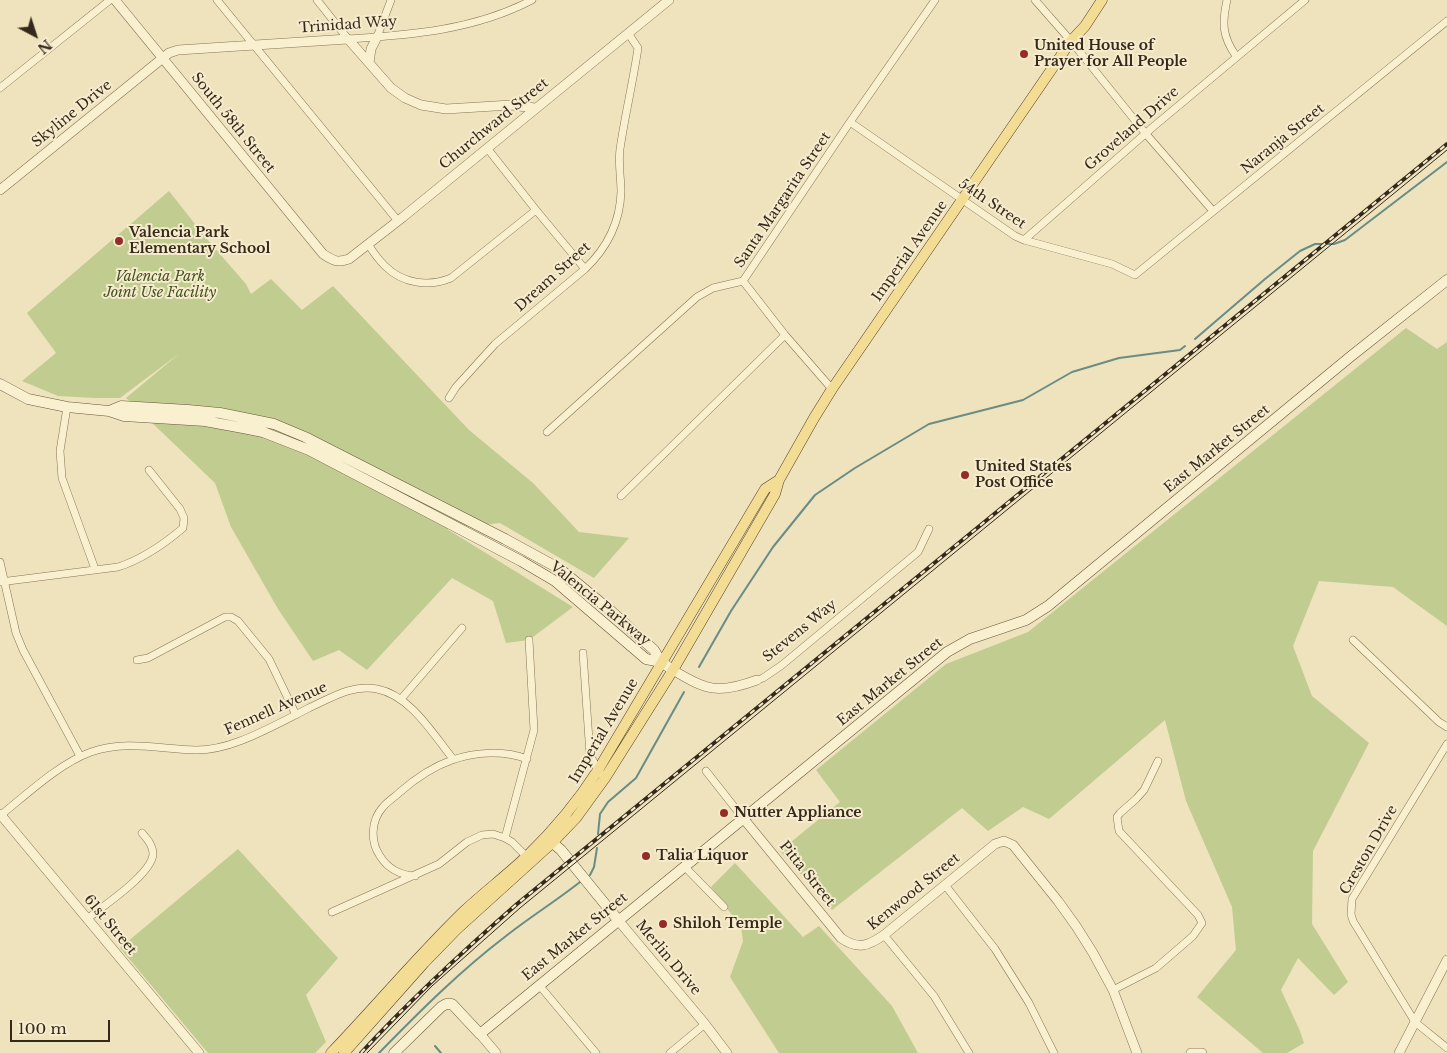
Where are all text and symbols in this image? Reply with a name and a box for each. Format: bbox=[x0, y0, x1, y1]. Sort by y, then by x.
north arrow bbox=[10, 10, 60, 60]
street label: Trinidad Way bbox=[298, 13, 398, 37]
text: N bbox=[34, 35, 55, 58]
place label: United House of Prayer for All People bbox=[1034, 38, 1187, 70]
marker: United House of Prayer for All People bbox=[1018, 48, 1030, 60]
street label: South 58th Street bbox=[187, 70, 279, 176]
street label: Churchward Street bbox=[436, 75, 552, 173]
street label: Skyline Drive bbox=[29, 77, 115, 151]
street label: Groveland Drive bbox=[1081, 84, 1183, 174]
street label: Naranja Street bbox=[1238, 100, 1328, 178]
street label: Santa Margarita Street bbox=[731, 129, 835, 271]
street label: 54th Street bbox=[955, 175, 1029, 233]
street label: Imperial Avenue bbox=[869, 197, 951, 305]
place label: Valencia Park Elementary School bbox=[129, 225, 270, 258]
marker: Valencia Park Elementary School bbox=[113, 235, 125, 247]
street label: Dream Street bbox=[512, 239, 594, 315]
park label: Valencia Park Joint Use Facility bbox=[104, 269, 216, 302]
street label: East Market Street bbox=[1161, 401, 1273, 497]
place label: United States Post Office bbox=[975, 459, 1072, 492]
marker: United States Post Office bbox=[959, 469, 971, 481]
street label: Valencia Parkway bbox=[546, 558, 654, 650]
street label: Stevens Way bbox=[760, 596, 840, 666]
street label: East Market Street bbox=[834, 634, 946, 730]
street label: Imperial Avenue bbox=[566, 675, 642, 787]
street label: Fennell Avenue bbox=[222, 679, 330, 739]
street label: Creston Drive bbox=[1337, 802, 1401, 898]
place label: Nutter Appliance bbox=[734, 805, 861, 821]
marker: Nutter Appliance bbox=[718, 807, 730, 819]
street label: Pitta Street bbox=[776, 838, 838, 910]
place label: Talia Liquor bbox=[656, 848, 748, 864]
marker: Talia Liquor bbox=[640, 850, 652, 862]
street label: Kenwood Street bbox=[865, 850, 963, 934]
street label: East Market Street bbox=[519, 889, 631, 985]
street label: 61st Street bbox=[80, 892, 140, 958]
place label: Shiloh Temple bbox=[673, 916, 782, 932]
street label: Merlin Drive bbox=[632, 917, 704, 999]
marker: Shiloh Temple bbox=[657, 918, 669, 930]
scale bar bbox=[12, 1010, 112, 1042]
text: 100 m bbox=[18, 1019, 67, 1038]

